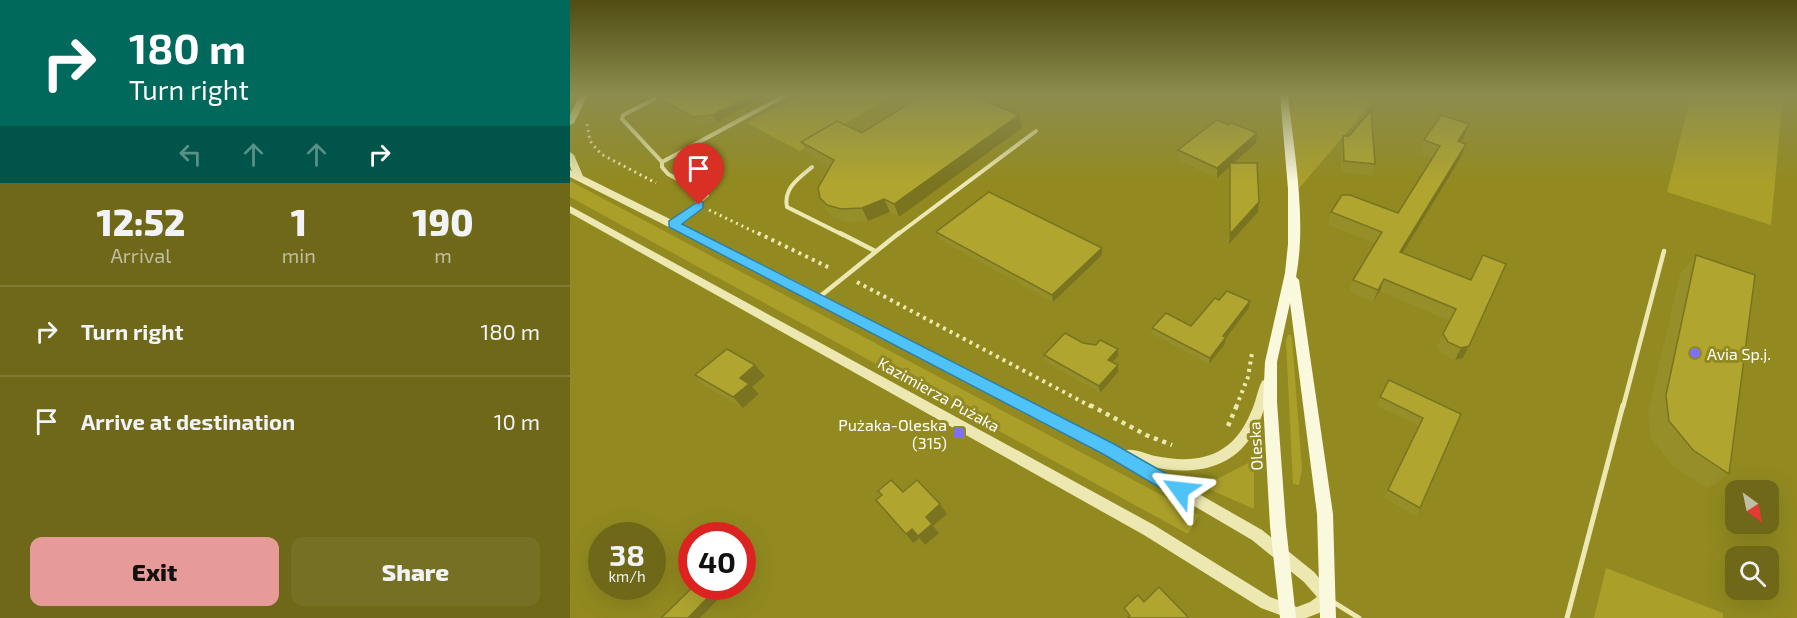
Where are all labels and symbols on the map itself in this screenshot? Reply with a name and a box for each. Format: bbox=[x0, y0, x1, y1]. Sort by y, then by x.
pin bbox=[673, 143, 724, 205]
place label: Avia Sp.j. bbox=[1707, 344, 1771, 364]
marker: Avia Sp.j. bbox=[1688, 346, 1702, 360]
street label: Kazimierza Pużaka bbox=[875, 353, 1003, 435]
place label: Pużaka-Oleska (315) bbox=[838, 415, 947, 452]
street label: Oleska bbox=[1244, 421, 1266, 471]
marker: Pużaka-Oleska (315) bbox=[952, 426, 966, 440]
position arrow bbox=[1148, 458, 1212, 522]
north arrow bbox=[1725, 480, 1779, 534]
speed limit sign: 40 bbox=[678, 522, 756, 600]

